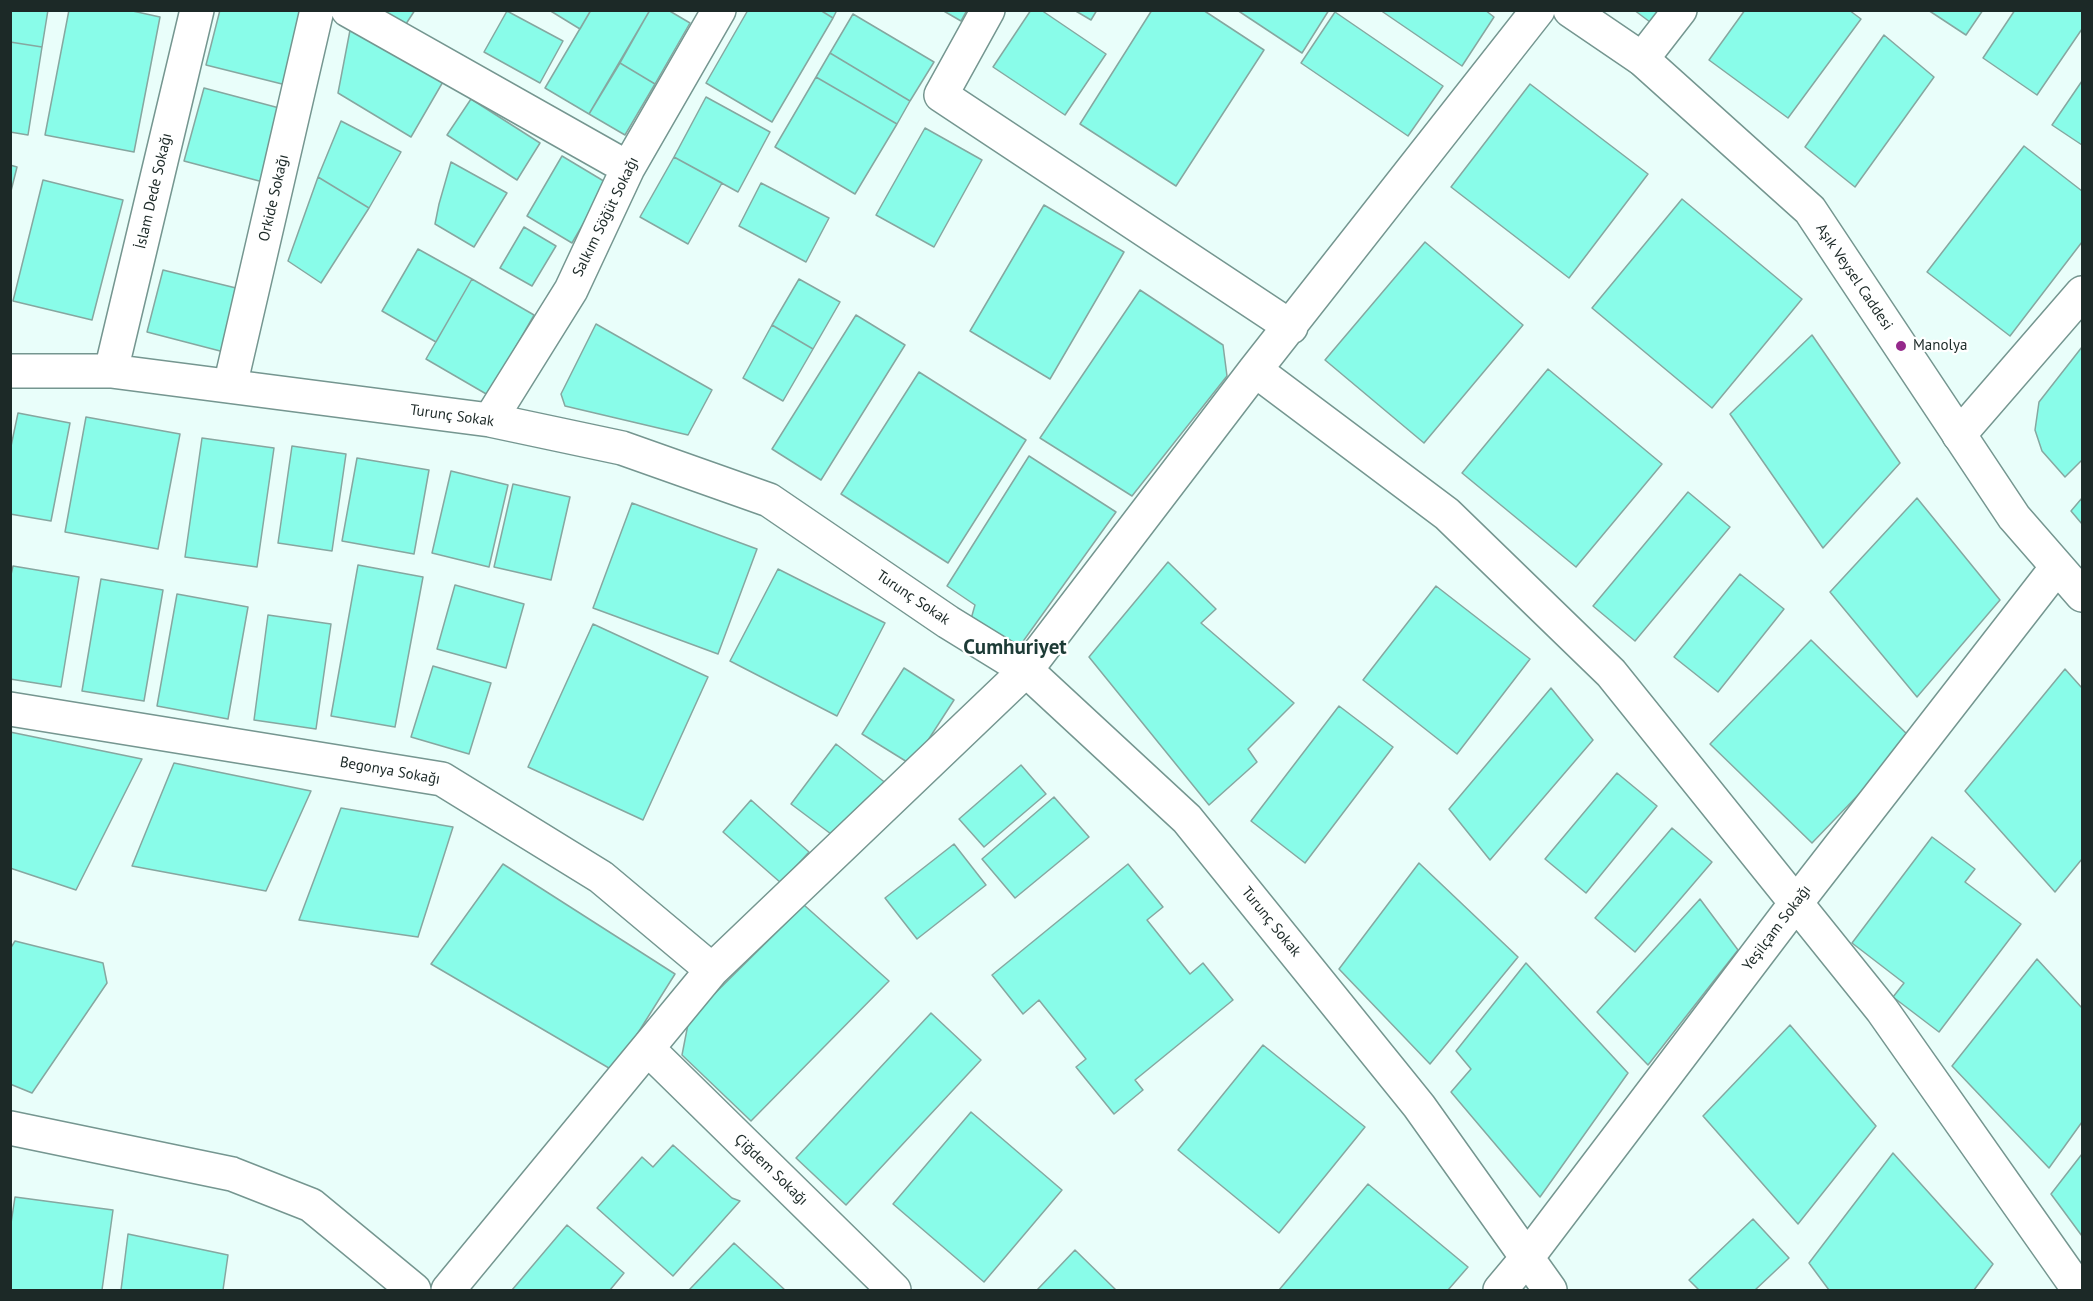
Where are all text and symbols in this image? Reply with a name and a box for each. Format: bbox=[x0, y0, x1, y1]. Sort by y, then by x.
street label: İslam Dede Sokağı bbox=[132, 131, 176, 251]
street label: Orkide Sokağı bbox=[255, 153, 293, 243]
street label: Salkım Söğüt Sokağı bbox=[569, 154, 643, 280]
street label: Aşık Veysel Caddesi bbox=[1812, 220, 1896, 334]
place label: Manolya bbox=[1913, 337, 1967, 355]
marker: Manolya bbox=[1894, 339, 1908, 353]
street label: Turunç Sokak bbox=[409, 401, 495, 431]
street label: Turunç Sokak bbox=[873, 567, 953, 629]
district label: Cumhuriyet bbox=[963, 635, 1067, 661]
street label: Begonya Sokağı bbox=[338, 753, 442, 789]
street label: Yeşilçam Sokağı bbox=[1739, 882, 1815, 974]
street label: Turunç Sokak bbox=[1237, 883, 1305, 961]
street label: Çiğdem Sokağı bbox=[731, 1130, 811, 1210]

